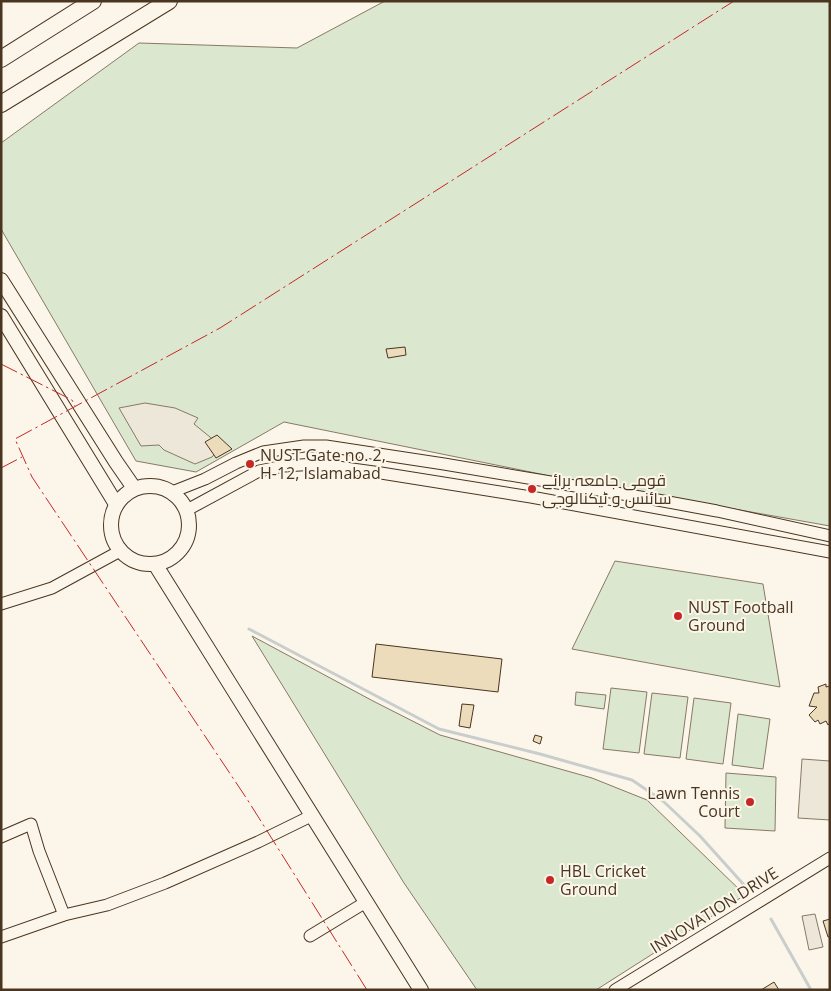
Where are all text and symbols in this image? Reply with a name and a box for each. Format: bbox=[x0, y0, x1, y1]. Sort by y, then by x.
place label: NUST Gate no. 2, H-12, Islamabad bbox=[260, 444, 386, 484]
marker: NUST Gate no. 2, H-12, Islamabad bbox=[244, 458, 256, 470]
place label: قومی جامعہ برائے سائنس و ٹیکنالوجی bbox=[542, 469, 672, 509]
marker: قومی جامعہ برائے سائنس و ٹیکنالوجی bbox=[526, 483, 538, 495]
place label: NUST Football Ground bbox=[688, 596, 793, 636]
marker: NUST Football Ground bbox=[672, 610, 684, 622]
place label: Lawn Tennis Court bbox=[647, 782, 740, 822]
marker: Lawn Tennis Court bbox=[744, 796, 756, 808]
place label: HBL Cricket Ground bbox=[560, 860, 646, 900]
street label: INNOVATION DRIVE bbox=[646, 862, 782, 958]
marker: HBL Cricket Ground bbox=[544, 874, 556, 886]

